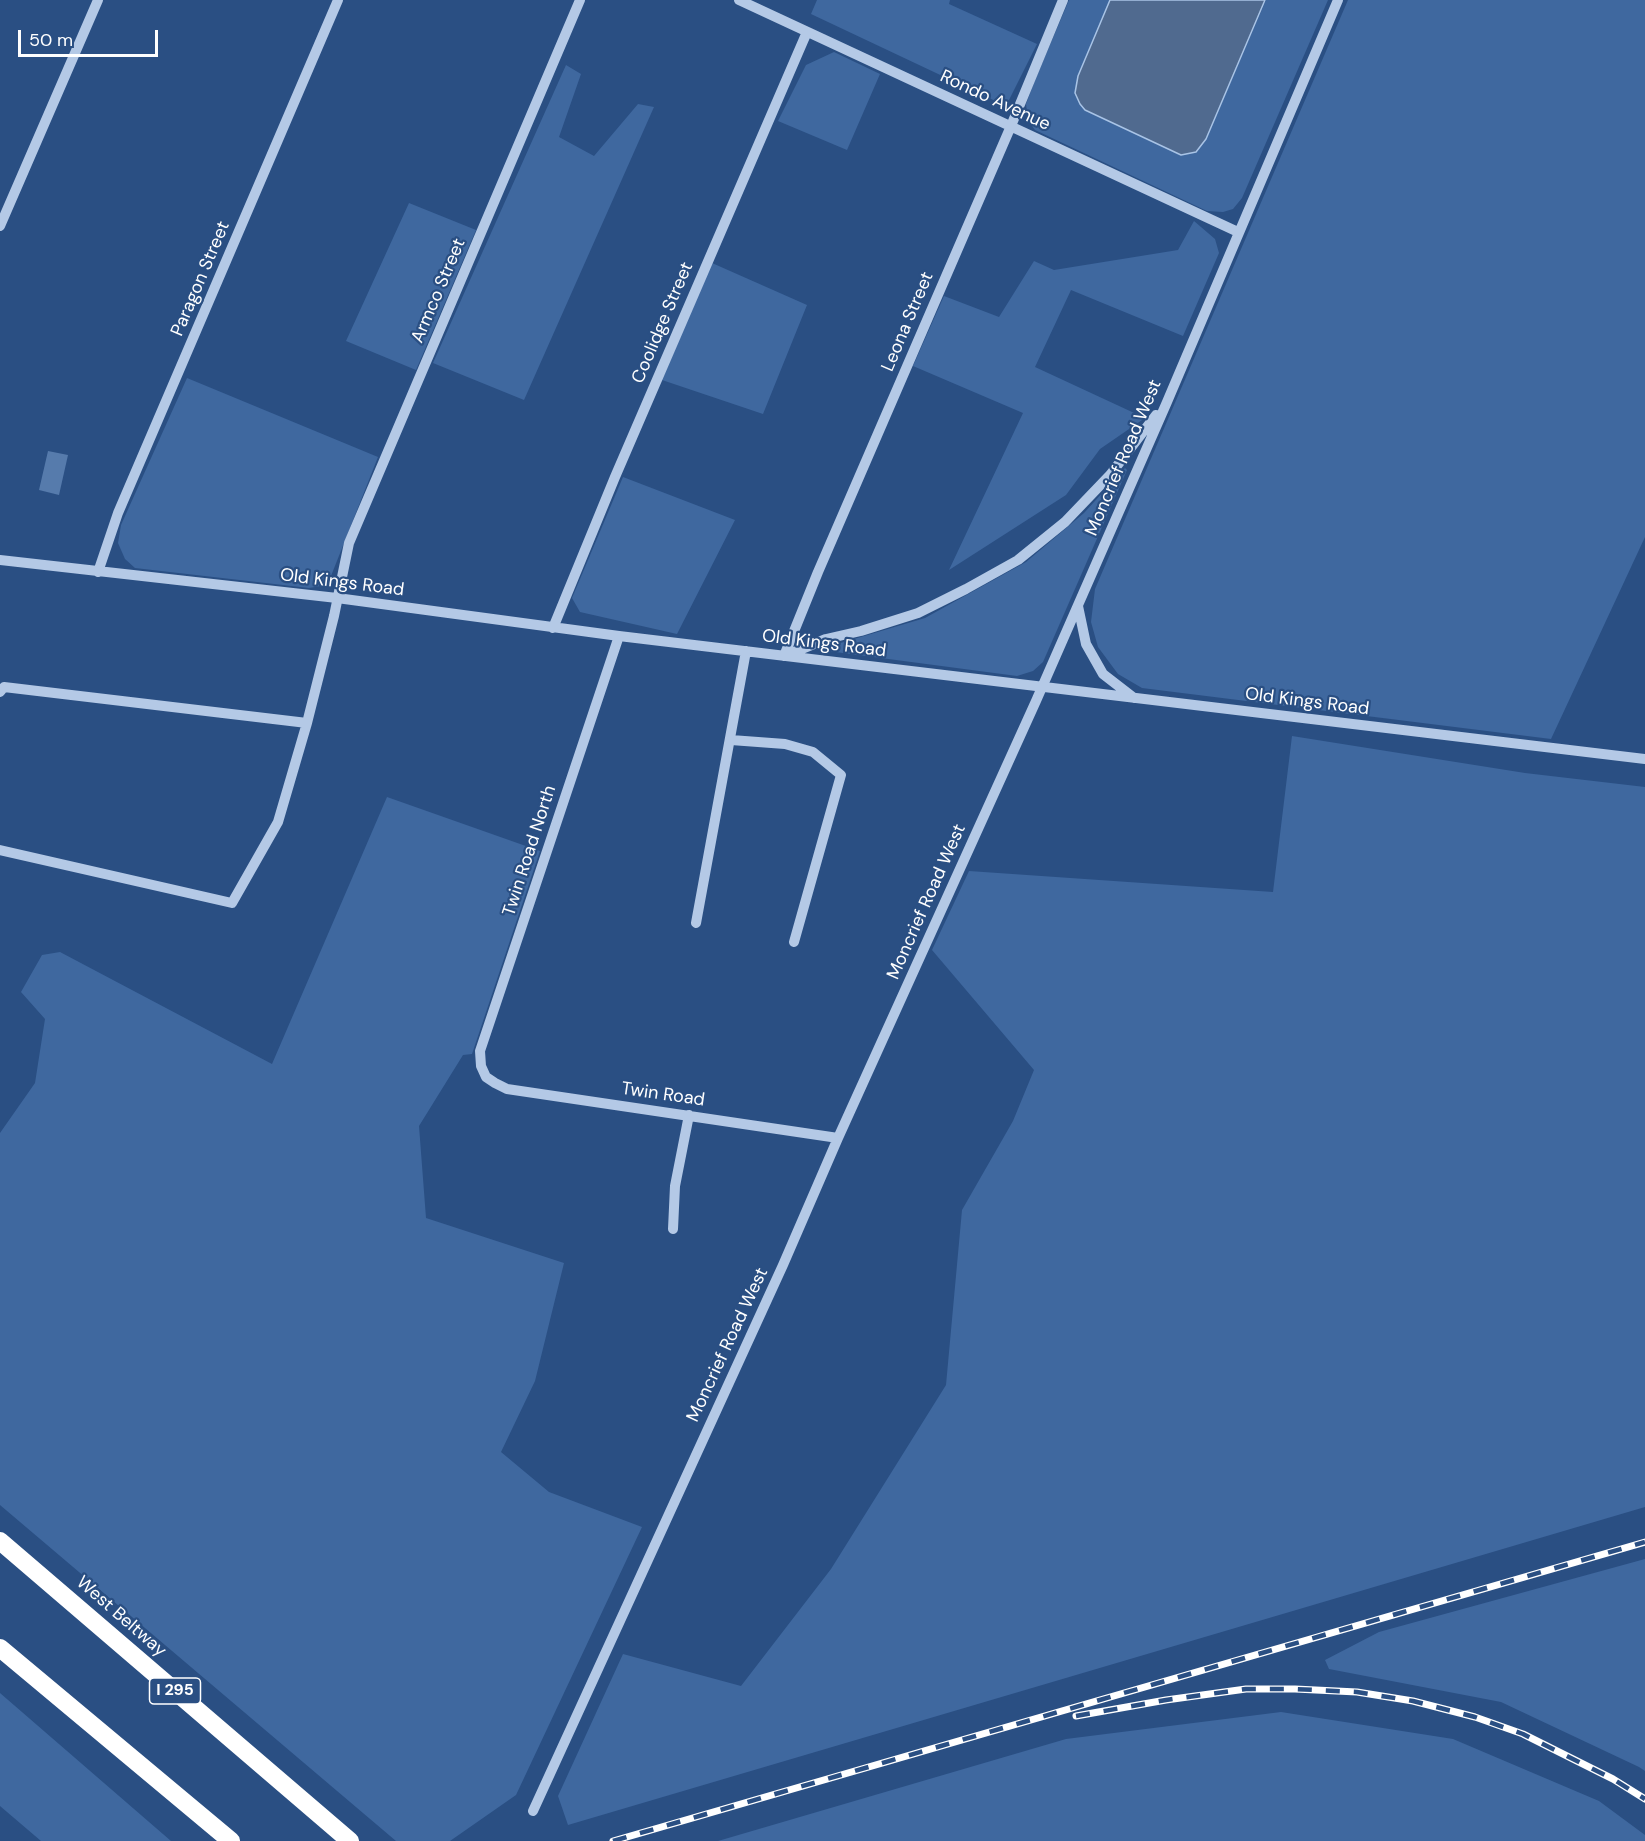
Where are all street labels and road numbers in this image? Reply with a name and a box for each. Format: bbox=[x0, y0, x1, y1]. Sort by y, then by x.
street label: Rondo Avenue bbox=[936, 66, 1054, 136]
street label: Paragon Street bbox=[167, 218, 235, 340]
street label: Armco Street bbox=[407, 235, 471, 347]
street label: Coolidge Street bbox=[628, 259, 698, 387]
street label: Leona Street bbox=[877, 269, 939, 375]
street label: Moncrief Road West bbox=[1081, 377, 1167, 539]
street label: Old Kings Road bbox=[279, 565, 405, 601]
street label: Old Kings Road bbox=[761, 626, 887, 662]
street label: Old Kings Road bbox=[1244, 684, 1370, 720]
street label: Twin Road North bbox=[499, 783, 561, 919]
street label: Moncrief Road West bbox=[883, 821, 971, 983]
street label: Twin Road bbox=[620, 1078, 706, 1112]
street label: Moncrief Road West bbox=[683, 1264, 773, 1426]
street label: West Beltway bbox=[72, 1572, 170, 1662]
road number: I 295 bbox=[150, 1678, 201, 1704]

